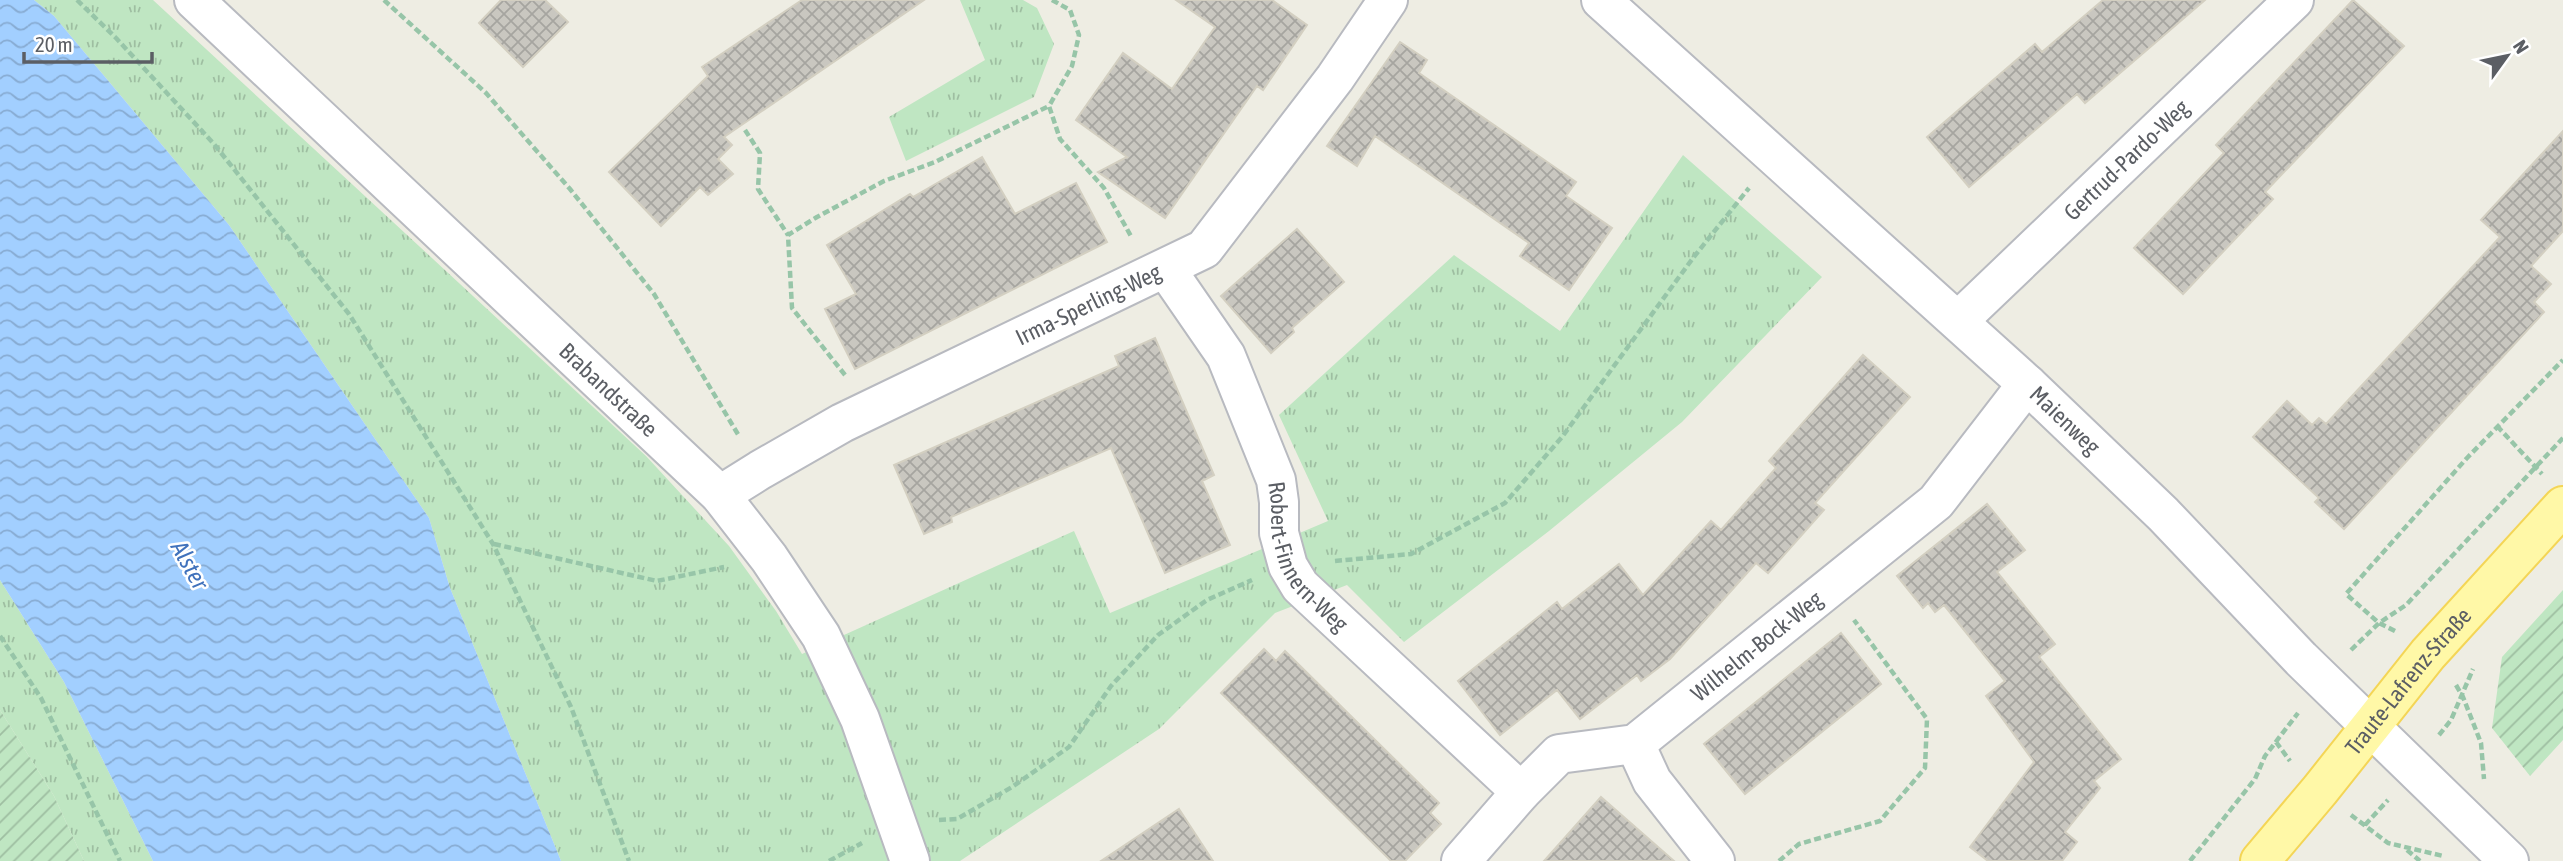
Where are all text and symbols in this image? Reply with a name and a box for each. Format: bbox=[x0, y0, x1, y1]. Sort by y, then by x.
scale bar bbox=[24, 21, 152, 65]
north arrow bbox=[2472, 21, 2542, 91]
text: 20 m bbox=[35, 32, 73, 56]
text: N bbox=[2509, 36, 2534, 57]
street label: Gertrud-Pardo-Weg bbox=[2059, 94, 2194, 226]
street label: Irma-Sperling-Weg bbox=[1011, 259, 1165, 351]
street label: Brabandstraße bbox=[554, 338, 663, 442]
street label: Maienweg bbox=[2025, 381, 2105, 460]
street label: Robert-Finnern-Weg bbox=[1263, 480, 1353, 637]
water label: Alster bbox=[165, 535, 215, 595]
street label: Wilhelm-Bock-Weg bbox=[1686, 586, 1828, 707]
street label: Traute-Lafrenz-Straße bbox=[2340, 603, 2476, 760]

